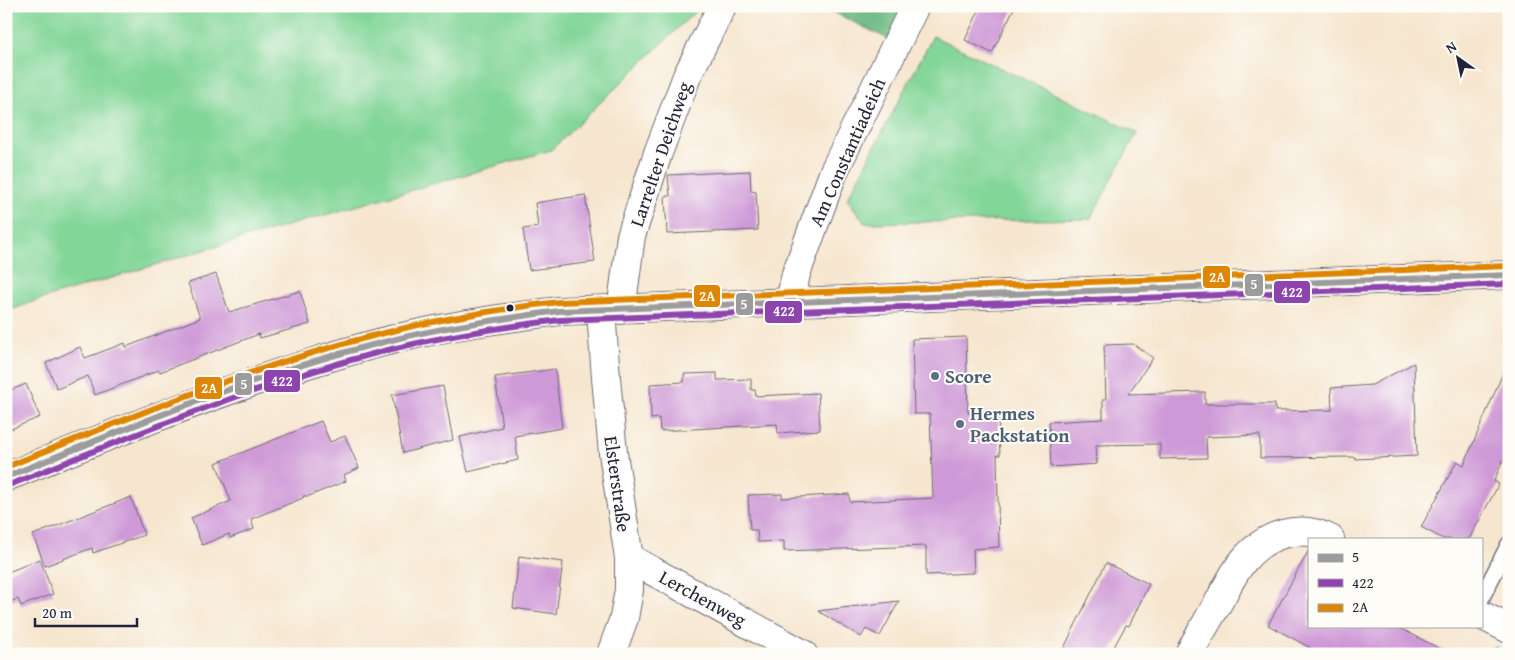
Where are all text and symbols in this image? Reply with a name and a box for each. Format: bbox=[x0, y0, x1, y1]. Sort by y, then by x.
north arrow bbox=[1432, 32, 1482, 82]
text: N bbox=[1442, 36, 1461, 58]
street label: Am Constantiadeich bbox=[802, 73, 892, 231]
street label: Larrelter Deichweg bbox=[622, 77, 698, 230]
line badge: 2A bbox=[1202, 265, 1231, 289]
text: 2A bbox=[1209, 267, 1225, 287]
line badge: 5 bbox=[1244, 273, 1264, 297]
text: 5 bbox=[1250, 274, 1258, 294]
line badge: 422 bbox=[1273, 280, 1311, 304]
text: 422 bbox=[1281, 282, 1303, 302]
line badge: 2A bbox=[693, 284, 721, 308]
text: 2A bbox=[699, 286, 715, 306]
line badge: 5 bbox=[735, 292, 754, 316]
text: 5 bbox=[740, 294, 748, 314]
line badge: 422 bbox=[764, 300, 803, 324]
text: 422 bbox=[773, 301, 795, 321]
unlabelled marker bbox=[505, 303, 515, 313]
place label: Score bbox=[945, 362, 992, 390]
line badge: 422 bbox=[263, 369, 301, 393]
marker: Score bbox=[929, 370, 941, 382]
text: 422 bbox=[271, 371, 293, 391]
line badge: 5 bbox=[234, 372, 253, 396]
text: 5 bbox=[240, 374, 248, 394]
line badge: 2A bbox=[194, 376, 223, 400]
text: 2A bbox=[201, 378, 217, 398]
place label: Hermes Packstation bbox=[970, 399, 1070, 449]
marker: Hermes Packstation bbox=[954, 418, 966, 430]
street label: Elsterstraße bbox=[597, 434, 639, 534]
legend bbox=[1308, 538, 1482, 628]
text: 5 bbox=[1352, 546, 1359, 567]
street label: Lerchenweg bbox=[654, 563, 752, 634]
text: 422 bbox=[1352, 572, 1374, 593]
scale bar bbox=[35, 595, 138, 627]
text: 2A bbox=[1352, 596, 1368, 617]
text: 20 m bbox=[42, 602, 73, 623]

